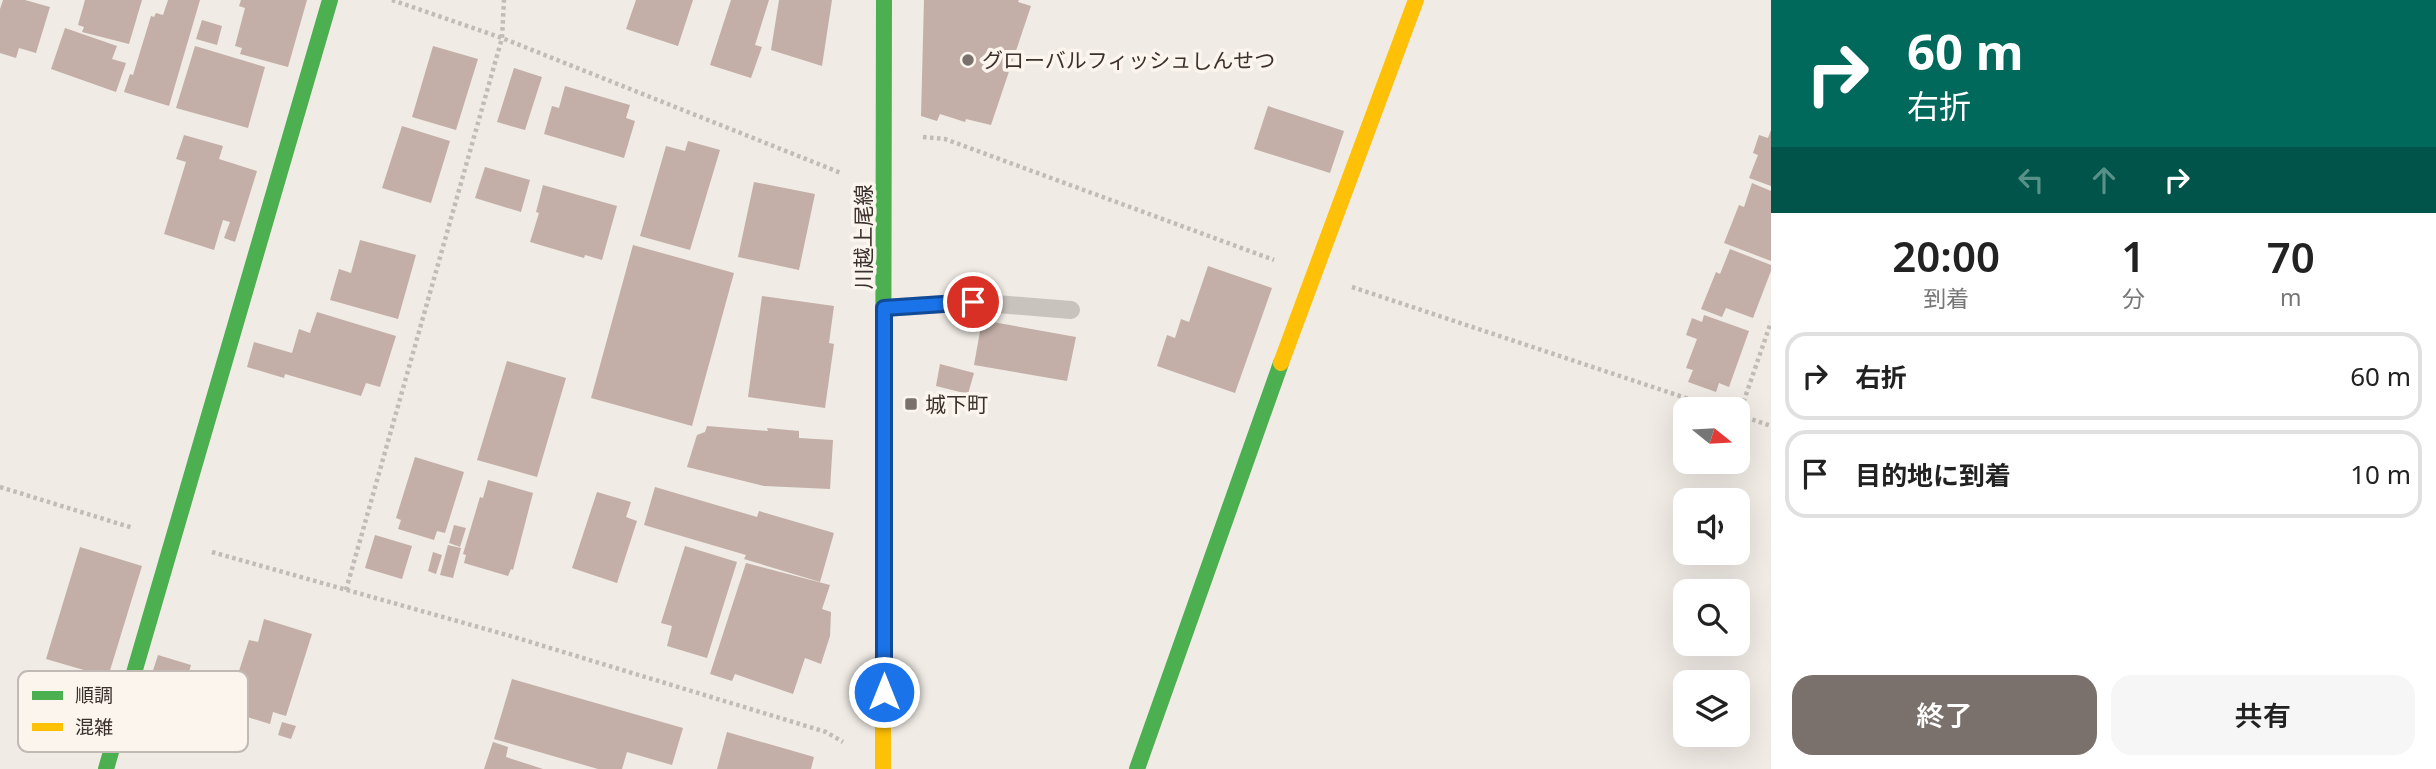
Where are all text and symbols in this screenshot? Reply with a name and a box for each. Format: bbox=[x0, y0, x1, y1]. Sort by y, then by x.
text: 60 m bbox=[1907, 18, 2024, 84]
icon: right bbox=[1792, 28, 1883, 119]
place label: グローバルフィッシュしんせつ bbox=[982, 46, 1275, 74]
marker: グローバルフィッシュしんせつ bbox=[960, 52, 976, 68]
text: 右折 bbox=[1907, 84, 1971, 127]
icon: left bbox=[2012, 161, 2050, 199]
icon: ahead bbox=[2085, 161, 2123, 199]
icon: right bbox=[2158, 161, 2196, 199]
street label: 川越上尾線 bbox=[849, 185, 877, 290]
text: 20:00 bbox=[1892, 227, 2000, 284]
text: 1 bbox=[2121, 227, 2145, 284]
text: 70 bbox=[2267, 228, 2315, 285]
pin bbox=[943, 272, 1003, 332]
text: m bbox=[2280, 281, 2301, 313]
text: 到着 bbox=[1923, 282, 1969, 314]
text: 分 bbox=[2122, 282, 2145, 314]
icon: arrive bbox=[954, 283, 992, 321]
icon: right bbox=[1796, 357, 1834, 395]
text: 60 m bbox=[2350, 358, 2411, 394]
text: 右折 bbox=[1855, 359, 1907, 395]
place label: 城下町 bbox=[925, 390, 988, 418]
marker: 城下町 bbox=[903, 396, 919, 412]
north arrow bbox=[1673, 397, 1750, 474]
map controls bbox=[1673, 397, 1750, 747]
icon: arrive bbox=[1796, 455, 1834, 493]
text: 10 m bbox=[2350, 456, 2411, 492]
text: 目的地に到着 bbox=[1855, 457, 2011, 493]
button: sound bbox=[1673, 488, 1750, 565]
button: search bbox=[1673, 579, 1750, 656]
position arrow bbox=[847, 655, 921, 729]
button: layers bbox=[1673, 670, 1750, 747]
legend bbox=[18, 671, 248, 752]
button: 終了 bbox=[1792, 675, 2097, 755]
button: 共有 bbox=[2111, 675, 2415, 755]
text: 順調 bbox=[75, 682, 113, 708]
text: 混雑 bbox=[75, 714, 113, 740]

